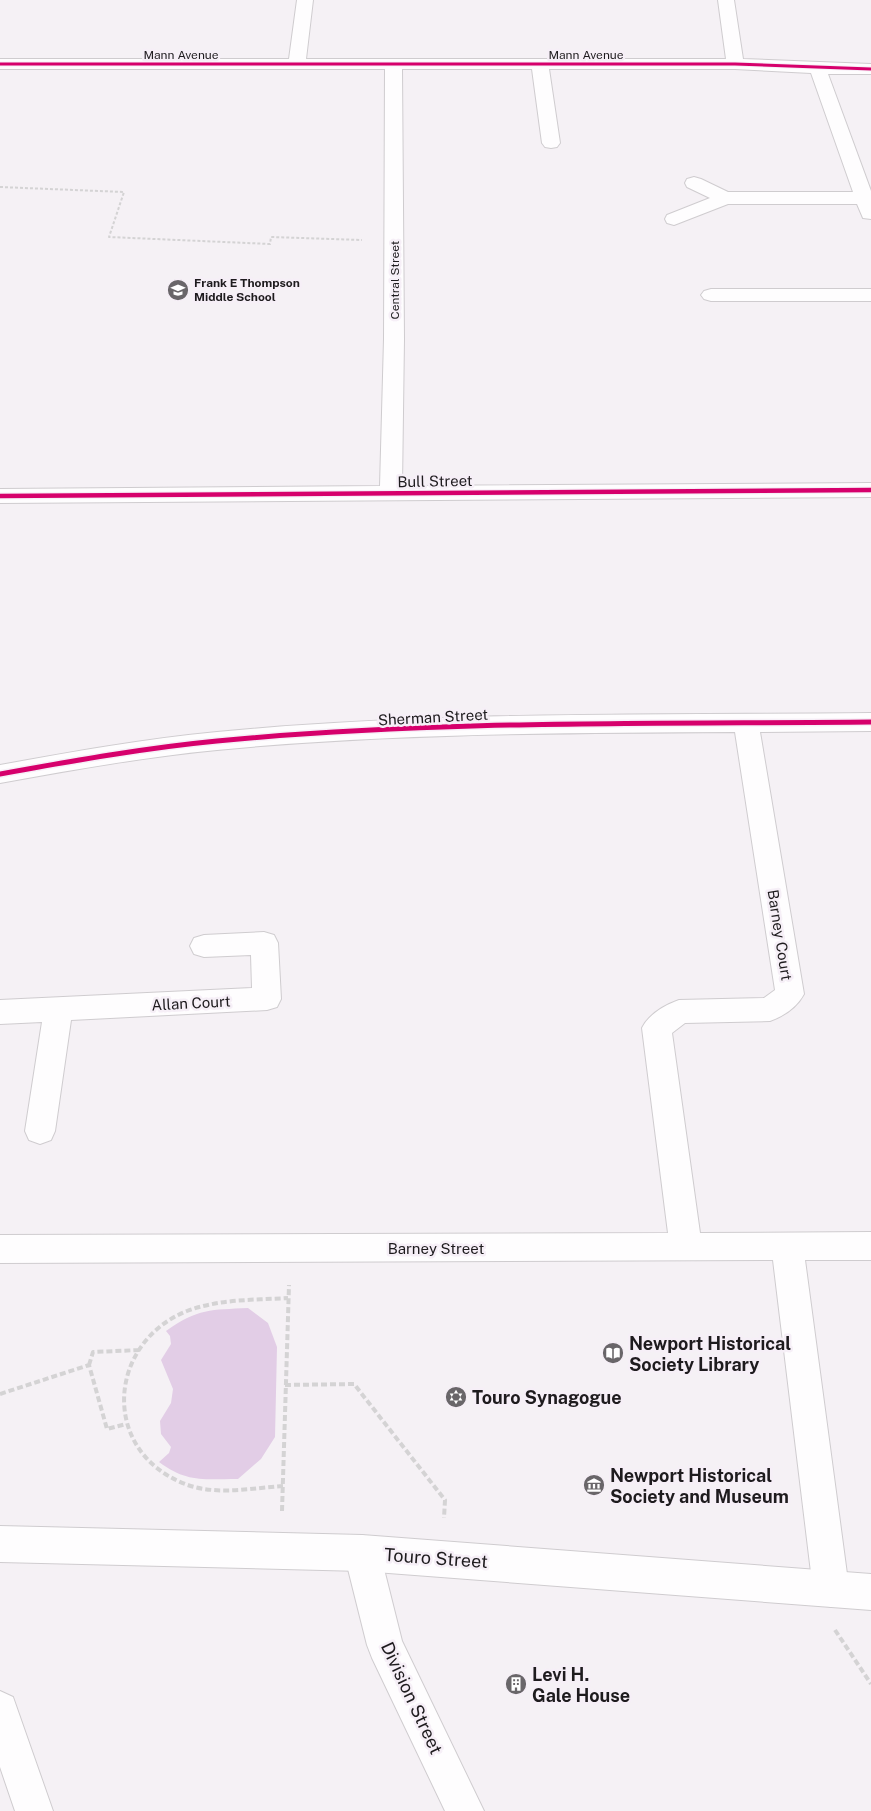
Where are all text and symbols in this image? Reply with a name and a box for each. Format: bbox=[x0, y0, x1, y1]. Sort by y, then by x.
street label: Mann Avenue bbox=[143, 48, 219, 62]
street label: Mann Avenue bbox=[548, 48, 624, 62]
street label: Central Street bbox=[388, 240, 402, 320]
place label: Frank E Thompson Middle School bbox=[194, 276, 300, 304]
school or university icon: Frank E Thompson Middle School bbox=[166, 278, 190, 302]
street label: Bull Street bbox=[397, 472, 473, 490]
street label: Sherman Street bbox=[377, 706, 489, 728]
street label: Barney Court bbox=[764, 888, 796, 982]
street label: Allan Court bbox=[151, 992, 231, 1014]
street label: Barney Street bbox=[388, 1240, 485, 1257]
place label: Newport Historical Society Library bbox=[629, 1333, 791, 1375]
library icon: Newport Historical Society Library bbox=[601, 1341, 625, 1365]
synagogue icon: Touro Synagogue bbox=[444, 1385, 468, 1409]
place label: Touro Synagogue bbox=[472, 1387, 622, 1408]
place label: Newport Historical Society and Museum bbox=[610, 1465, 789, 1507]
museum icon: Newport Historical Society and Museum bbox=[582, 1473, 606, 1497]
street label: Touro Street bbox=[383, 1544, 489, 1572]
street label: Division Street bbox=[377, 1638, 447, 1758]
place label: Levi H. Gale House bbox=[532, 1664, 630, 1706]
building icon: Levi H. Gale House bbox=[504, 1672, 528, 1696]

